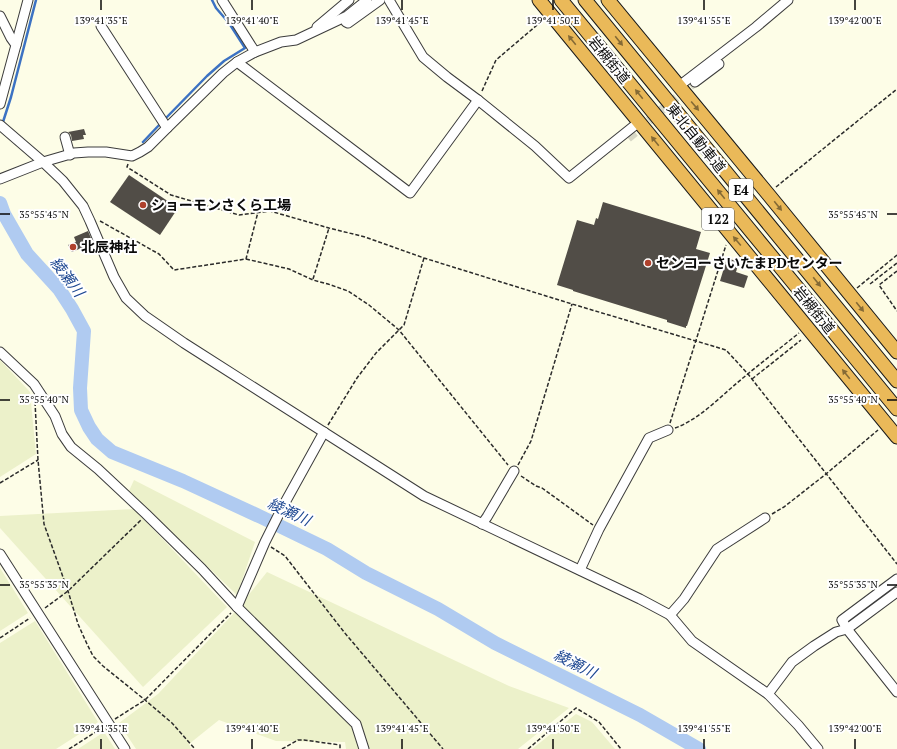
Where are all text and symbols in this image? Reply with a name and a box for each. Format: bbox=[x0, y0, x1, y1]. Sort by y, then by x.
text: 139°41'35"E bbox=[74, 14, 128, 27]
text: 139°41'40"E bbox=[225, 14, 279, 27]
text: 139°41'45"E bbox=[375, 14, 429, 27]
text: 139°41'50"E bbox=[526, 14, 580, 27]
text: 139°41'55"E bbox=[677, 14, 731, 27]
text: 139°42'00"E bbox=[828, 14, 882, 27]
street label: 岩槻街道 bbox=[584, 32, 634, 87]
one-way arrow bbox=[568, 35, 577, 46]
one-way arrow bbox=[614, 36, 623, 46]
one-way arrow bbox=[634, 89, 643, 99]
street label: 東北自動車道 bbox=[663, 99, 730, 176]
one-way arrow bbox=[691, 100, 700, 111]
one-way arrow bbox=[650, 135, 659, 146]
road number: E4 bbox=[729, 179, 753, 201]
one-way arrow bbox=[717, 189, 726, 200]
place label: ショーモンさくら工場 bbox=[151, 195, 291, 214]
marker: ショーモンさくら工場 bbox=[138, 200, 148, 210]
one-way arrow bbox=[774, 201, 782, 211]
text: 35°55'45"N bbox=[19, 208, 69, 221]
road number: 122 bbox=[702, 208, 734, 230]
text: 35°55'45"N bbox=[828, 208, 878, 221]
one-way arrow bbox=[733, 236, 741, 247]
place label: 北辰神社 bbox=[81, 237, 137, 256]
marker: 北辰神社 bbox=[68, 242, 78, 252]
water label: 綾瀬川 bbox=[46, 252, 91, 302]
place label: センコーさいたまPDセンター bbox=[656, 253, 843, 272]
marker: センコーさいたまPDセンター bbox=[643, 258, 653, 268]
one-way arrow bbox=[812, 277, 821, 287]
street label: 岩槻街道 bbox=[789, 282, 839, 337]
one-way arrow bbox=[855, 302, 864, 312]
one-way arrow bbox=[842, 369, 850, 380]
text: 35°55'40"N bbox=[19, 393, 69, 406]
text: 35°55'40"N bbox=[828, 393, 878, 406]
water label: 綾瀬川 bbox=[265, 493, 316, 531]
text: 35°55'35"N bbox=[19, 578, 69, 591]
text: 35°55'35"N bbox=[828, 578, 878, 591]
water label: 綾瀬川 bbox=[551, 644, 602, 683]
text: 139°41'35"E bbox=[74, 722, 128, 735]
text: 139°41'40"E bbox=[225, 722, 279, 735]
text: 139°41'45"E bbox=[375, 722, 429, 735]
text: 139°41'50"E bbox=[526, 722, 580, 735]
text: 139°41'55"E bbox=[677, 722, 731, 735]
text: 139°42'00"E bbox=[828, 722, 882, 735]

